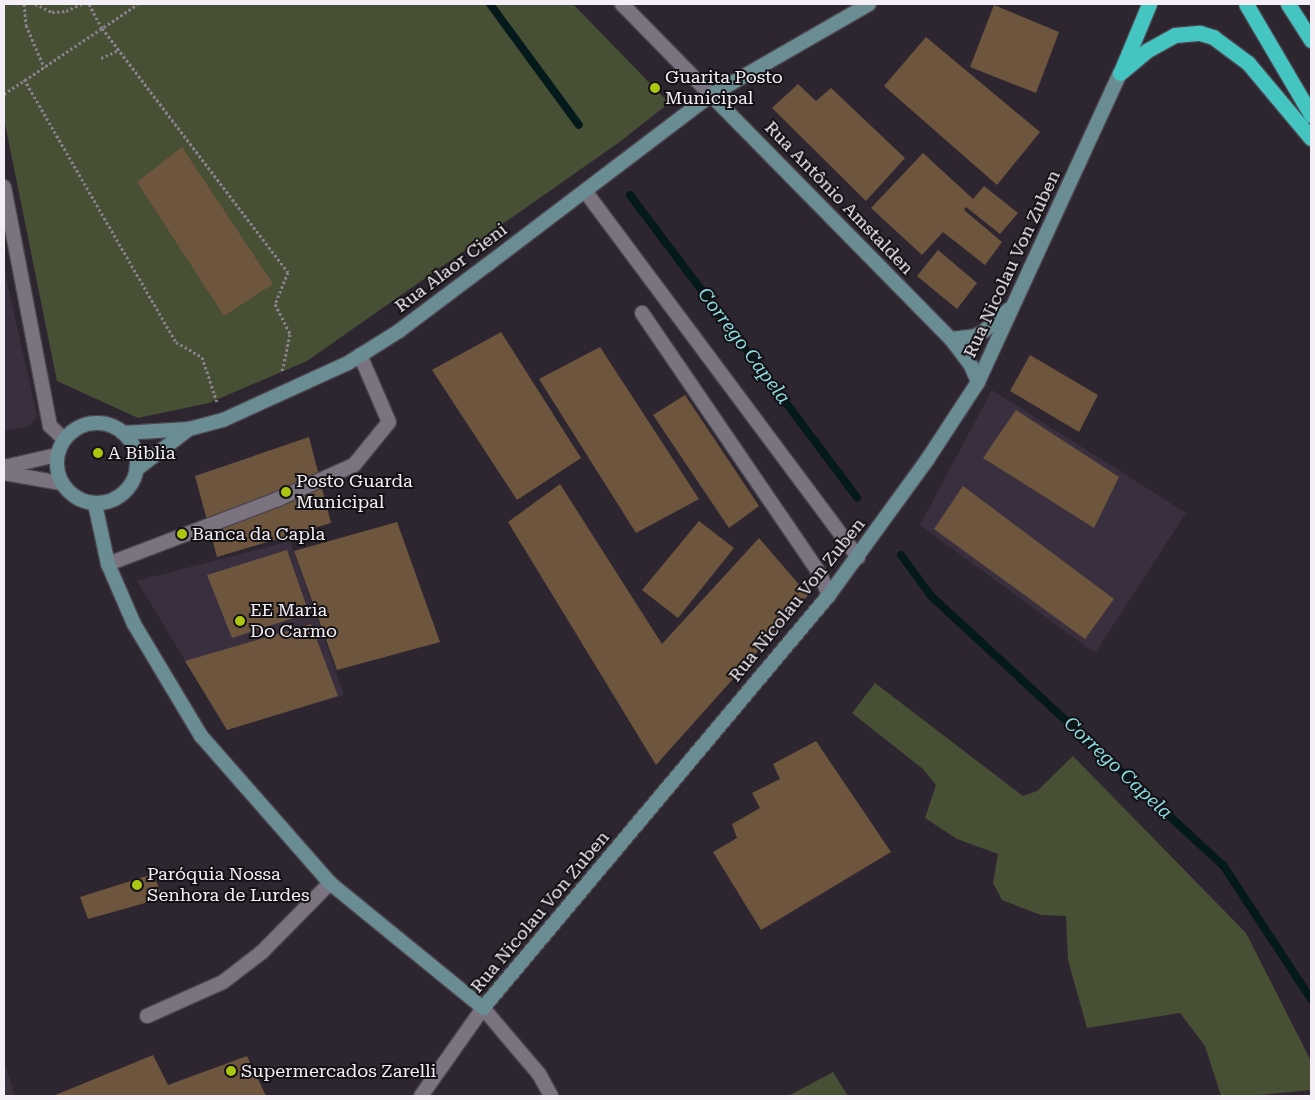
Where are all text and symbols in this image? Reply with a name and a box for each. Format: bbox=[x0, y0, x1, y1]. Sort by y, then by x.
place label: Guarita Posto Municipal bbox=[665, 67, 783, 110]
marker: Guarita Posto Municipal bbox=[649, 82, 661, 94]
street label: Rua Antônio Amstalden bbox=[760, 117, 918, 279]
street label: Rua Nicolau Von Zuben bbox=[959, 167, 1065, 361]
street label: Rua Alaor Cieni bbox=[391, 219, 511, 317]
water label: Corrego Capela bbox=[693, 283, 795, 409]
place label: A Biblia bbox=[108, 442, 176, 464]
marker: A Biblia bbox=[92, 447, 104, 459]
place label: Posto Guarda Municipal bbox=[296, 471, 413, 514]
marker: Posto Guarda Municipal bbox=[280, 486, 292, 498]
street label: Rua Nicolau Von Zuben bbox=[724, 514, 870, 686]
place label: Banca da Capla bbox=[192, 523, 325, 545]
marker: Banca da Capla bbox=[176, 528, 188, 540]
place label: EE Maria Do Carmo bbox=[250, 600, 337, 642]
marker: EE Maria Do Carmo bbox=[234, 615, 246, 627]
water label: Corrego Capela bbox=[1059, 712, 1177, 824]
street label: Rua Nicolau Von Zuben bbox=[466, 827, 614, 997]
place label: Paróquia Nossa Senhora de Lurdes bbox=[147, 864, 309, 906]
marker: Paróquia Nossa Senhora de Lurdes bbox=[131, 879, 143, 891]
place label: Supermercados Zarelli bbox=[241, 1060, 436, 1082]
marker: Supermercados Zarelli bbox=[225, 1065, 237, 1077]

